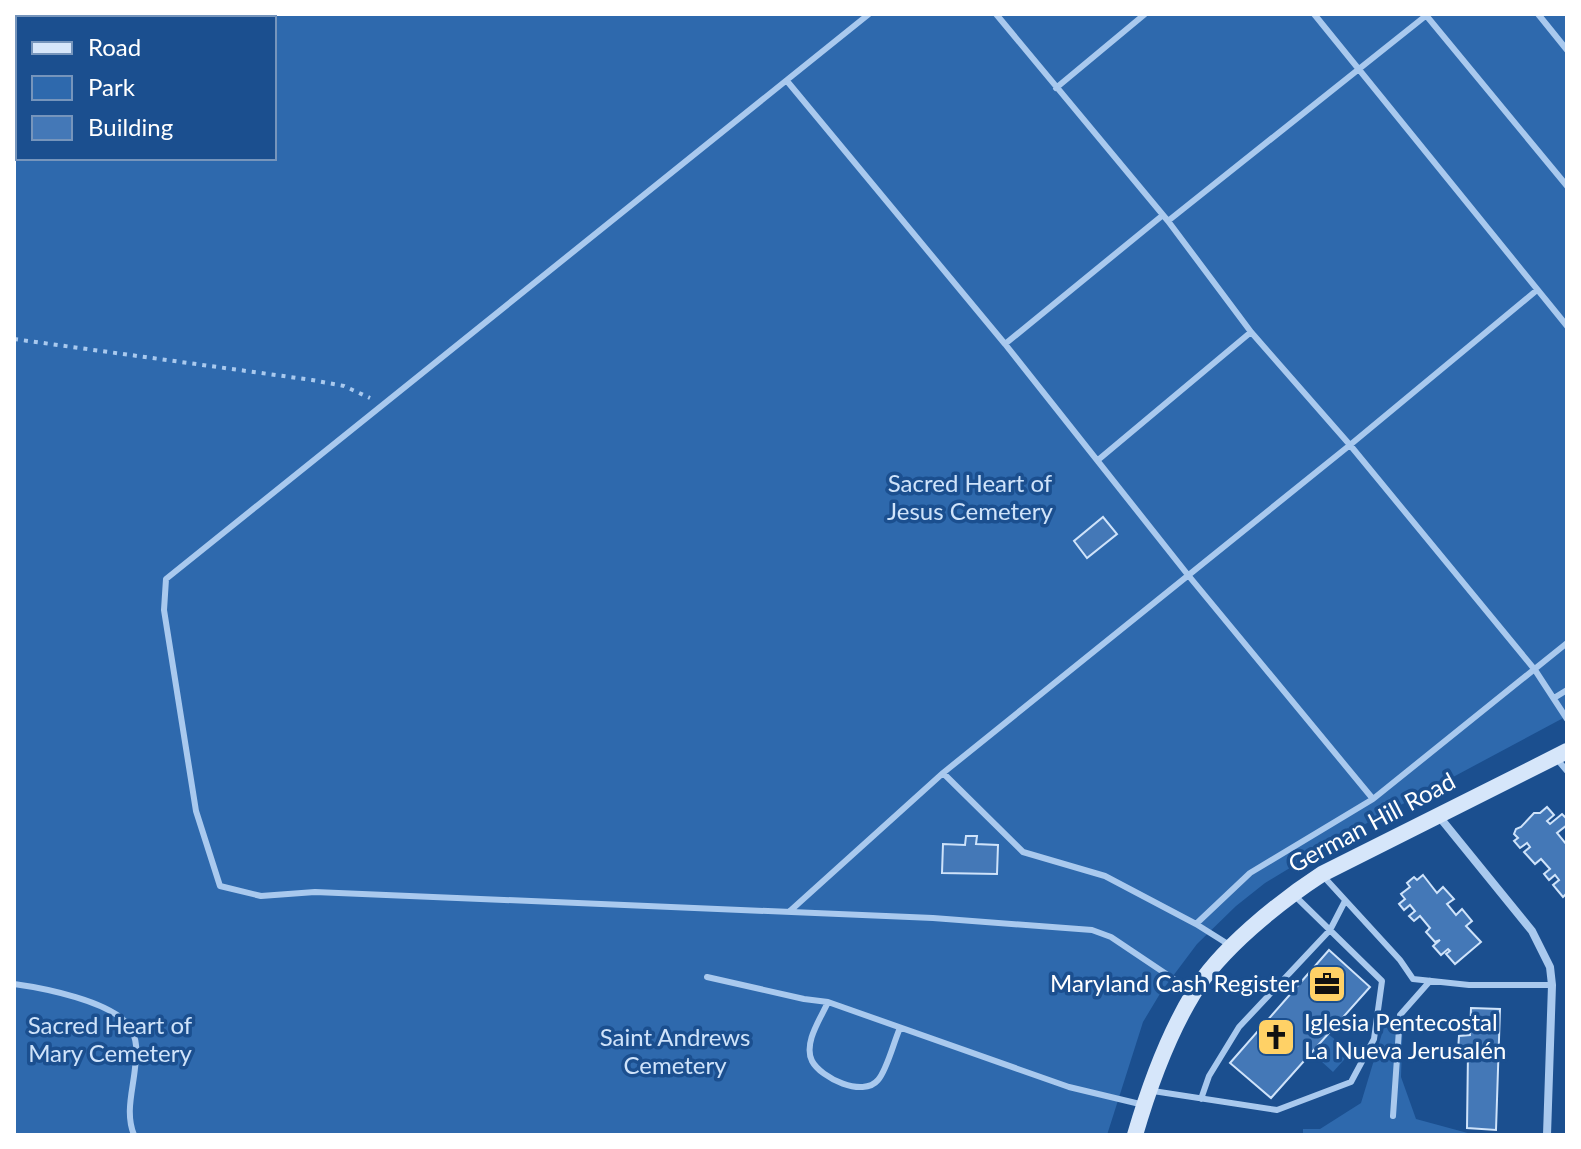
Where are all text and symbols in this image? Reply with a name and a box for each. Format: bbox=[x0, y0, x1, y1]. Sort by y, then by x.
legend bbox=[16, 16, 276, 160]
text: Road bbox=[88, 32, 141, 61]
text: Park bbox=[88, 72, 136, 101]
text: Building bbox=[88, 112, 173, 141]
park label: Sacred Heart of Jesus Cemetery bbox=[887, 468, 1054, 525]
street label: German Hill Road bbox=[1283, 766, 1460, 878]
office icon: Maryland Cash Register bbox=[1306, 963, 1348, 1005]
place label: Maryland Cash Register bbox=[1050, 968, 1299, 997]
place label: Iglesia Pentecostal La Nueva Jerusalén bbox=[1304, 1007, 1506, 1064]
park label: Sacred Heart of Mary Cemetery bbox=[28, 1010, 193, 1067]
church icon: Iglesia Pentecostal La Nueva Jerusalén bbox=[1255, 1016, 1297, 1058]
park label: Saint Andrews Cemetery bbox=[600, 1022, 750, 1079]

